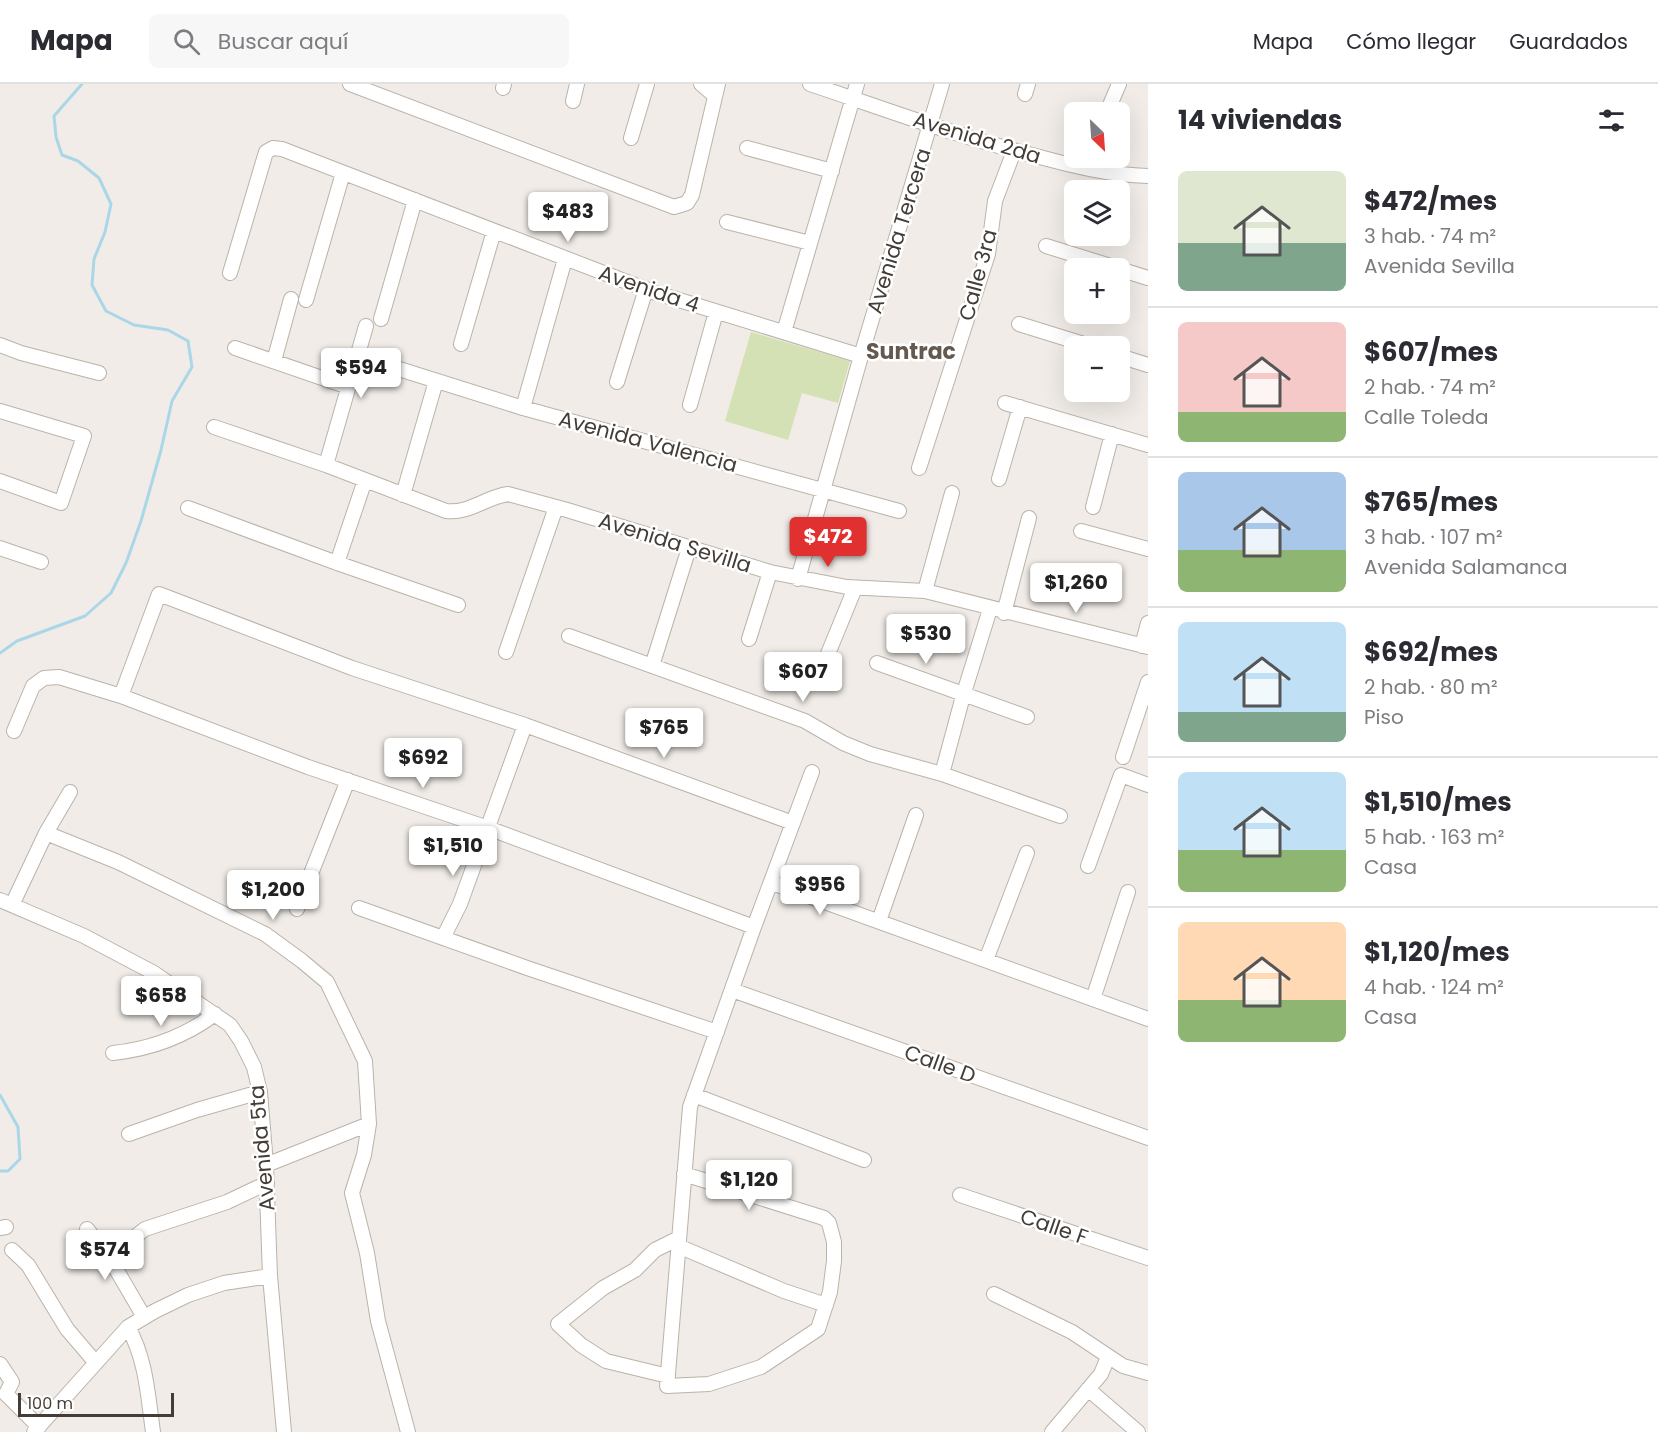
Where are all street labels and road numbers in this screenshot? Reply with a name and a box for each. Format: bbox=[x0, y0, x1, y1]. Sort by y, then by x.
street label: Avenida 2da bbox=[910, 104, 1045, 171]
street label: Avenida Tercera bbox=[860, 145, 937, 317]
street label: Calle 3ra bbox=[951, 226, 1004, 324]
street label: Avenida 4 bbox=[595, 258, 703, 319]
street label: Avenida Valencia bbox=[556, 404, 741, 479]
street label: Avenida Sevilla bbox=[595, 506, 755, 580]
street label: Calle D bbox=[900, 1037, 980, 1090]
street label: Avenida 5ta bbox=[242, 1084, 281, 1212]
street label: Calle F bbox=[1016, 1201, 1092, 1252]

